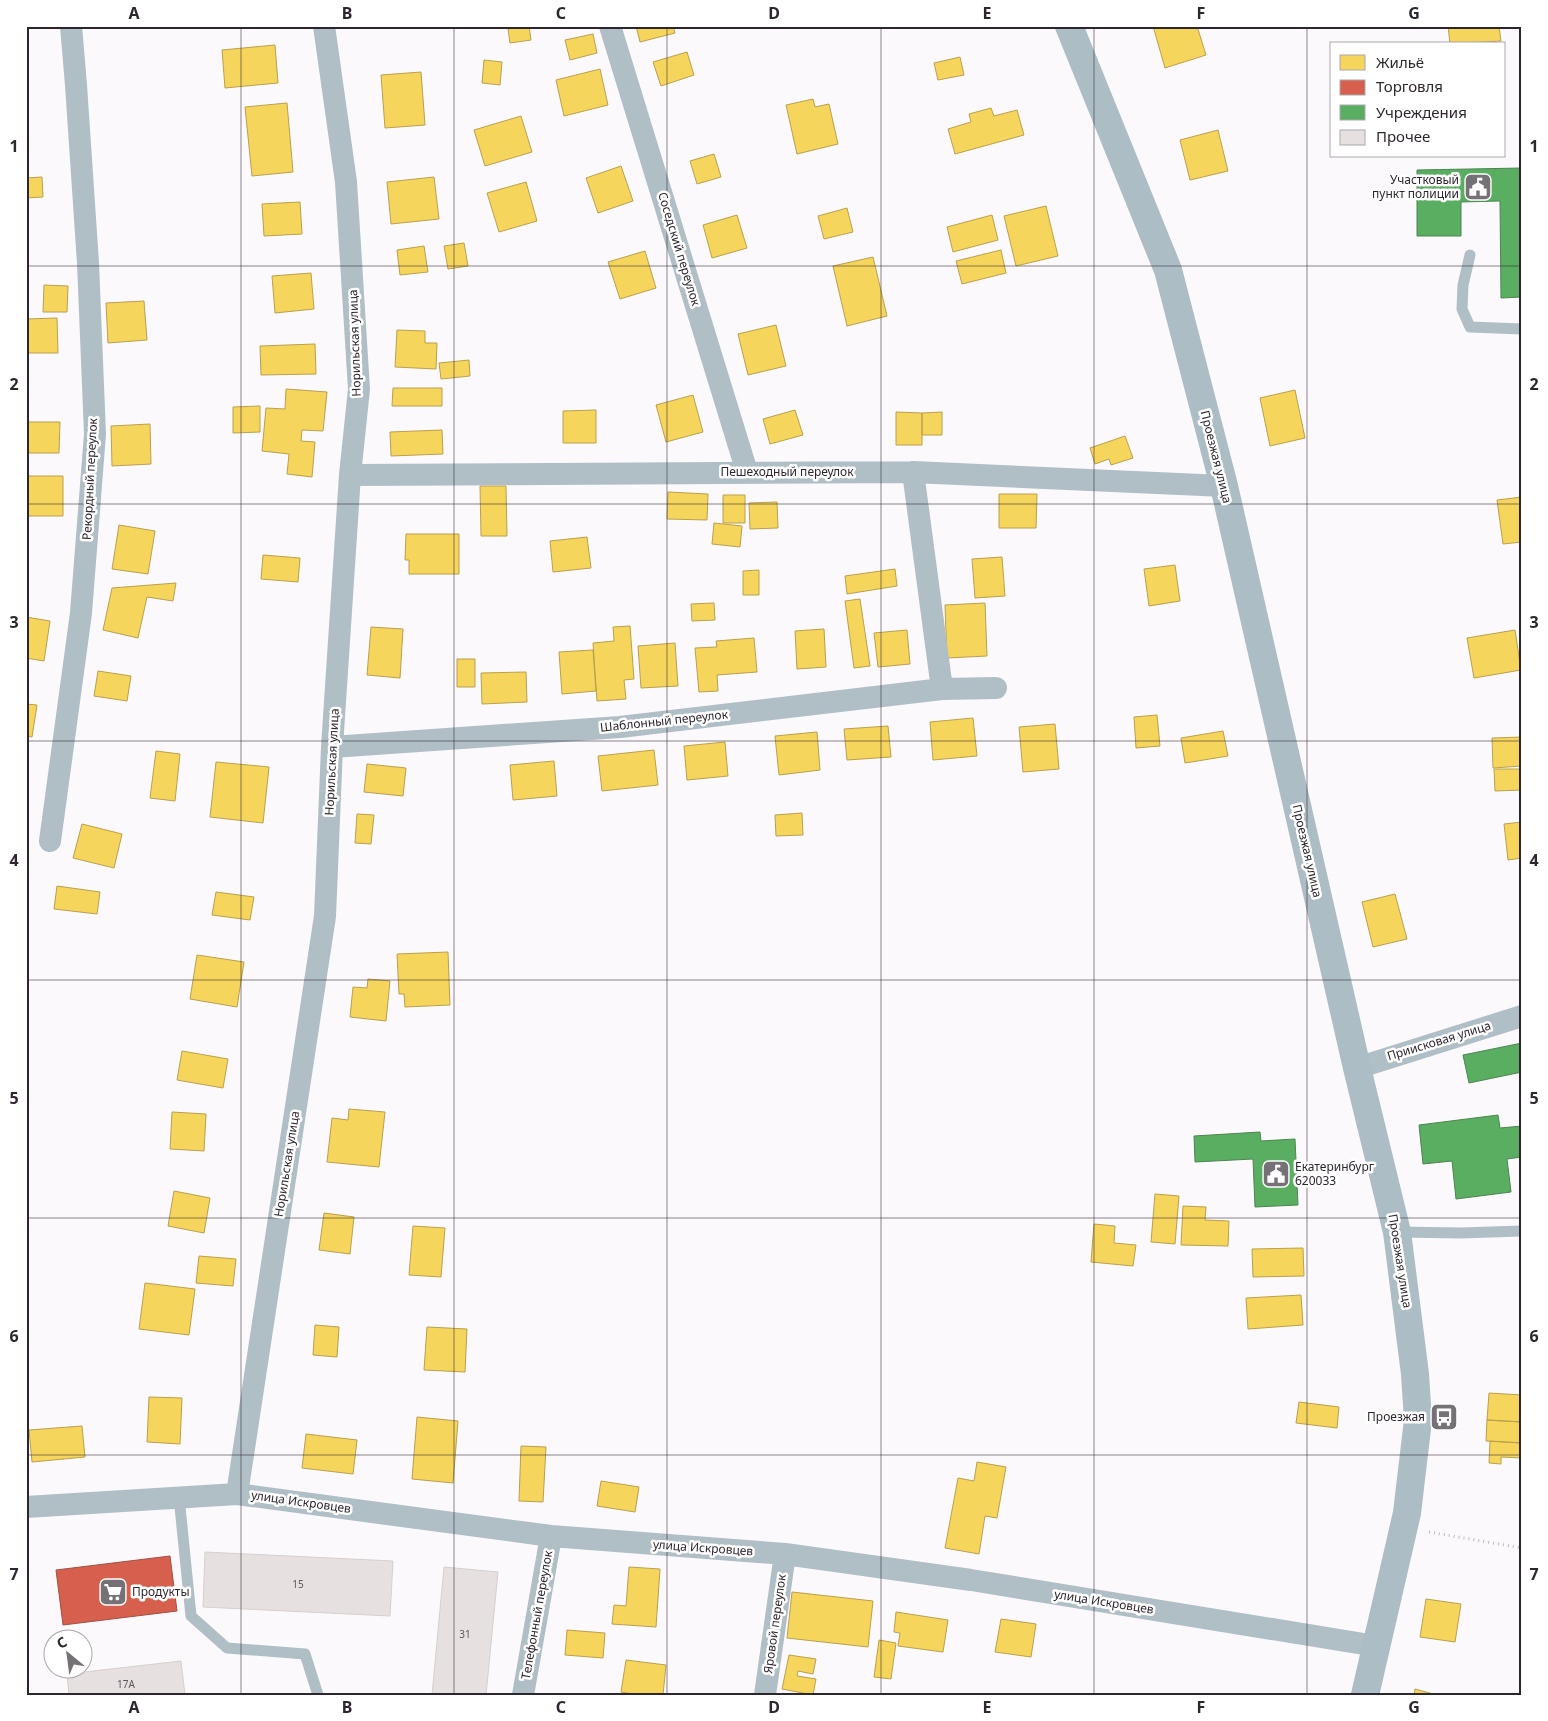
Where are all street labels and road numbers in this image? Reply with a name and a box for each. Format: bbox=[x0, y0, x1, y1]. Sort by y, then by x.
street label: Соседский переулок bbox=[654, 190, 705, 308]
street label: Норильская улица bbox=[344, 289, 365, 397]
street label: Проезжая улица bbox=[1197, 409, 1236, 505]
street label: Рекордный переулок bbox=[78, 417, 101, 540]
street label: Пешеходный переулок bbox=[720, 463, 854, 480]
street label: Шаблонный переулок bbox=[599, 705, 729, 736]
street label: Норильская улица bbox=[320, 708, 343, 816]
street label: Проезжая улица bbox=[1289, 803, 1326, 899]
street label: Приисковая улица bbox=[1385, 1017, 1493, 1064]
street label: Норильская улица bbox=[270, 1110, 303, 1218]
street label: Проезжая улица bbox=[1385, 1213, 1416, 1309]
street label: улица Искровцев bbox=[250, 1486, 352, 1517]
street label: улица Искровцев bbox=[652, 1536, 754, 1559]
street label: Телефонный переулок bbox=[517, 1549, 556, 1681]
street label: Яровой переулок bbox=[759, 1573, 790, 1675]
street label: улица Искровцев bbox=[1053, 1585, 1155, 1618]

